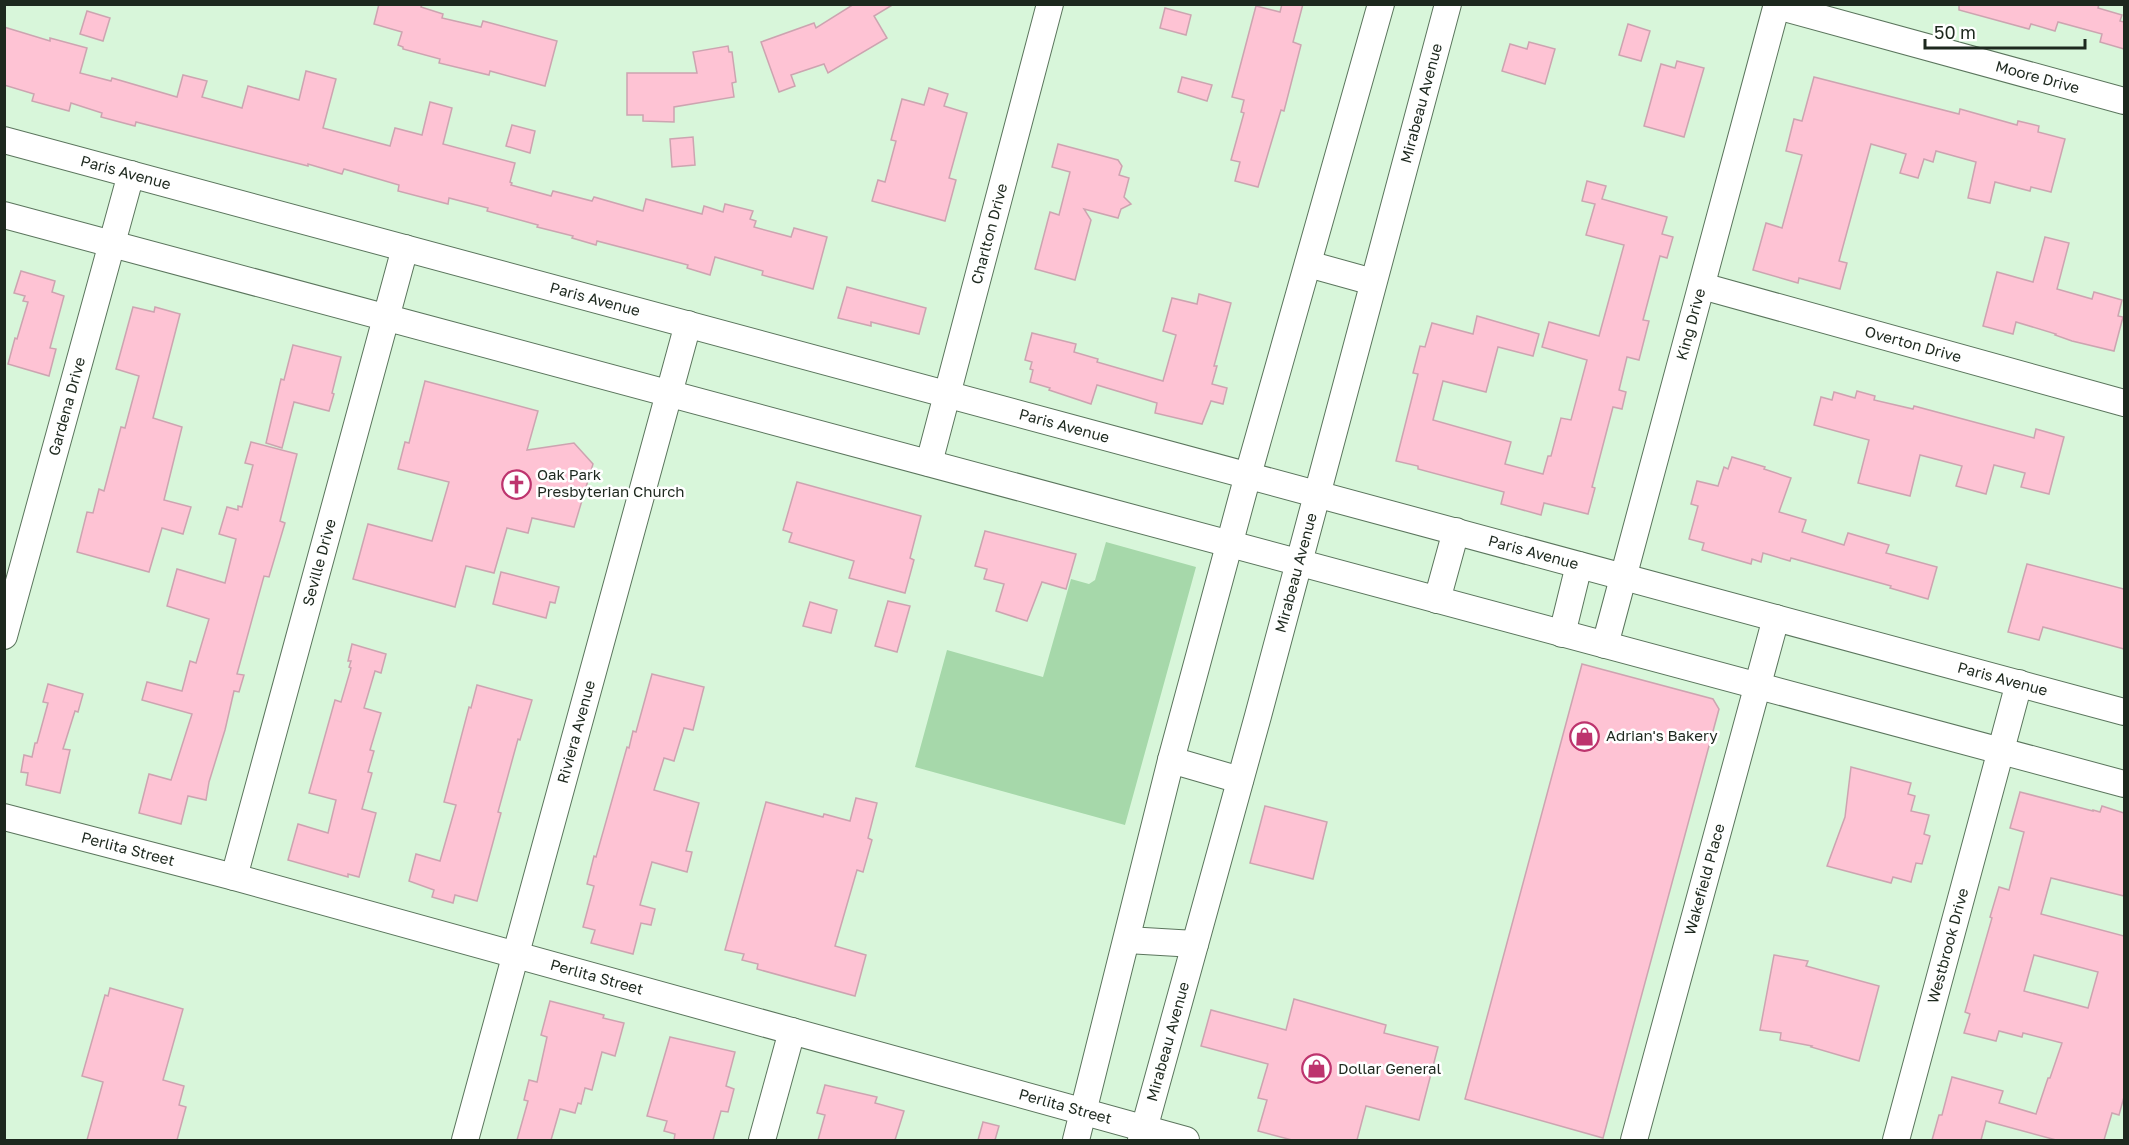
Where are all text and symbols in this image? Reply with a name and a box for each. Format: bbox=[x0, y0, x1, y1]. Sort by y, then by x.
scale bar bbox=[1925, 12, 2086, 50]
text: 50 m bbox=[1934, 21, 1976, 43]
street label: Mirabeau Avenue bbox=[1396, 41, 1445, 165]
street label: Moore Drive bbox=[1994, 56, 2082, 96]
street label: Paris Avenue bbox=[79, 151, 173, 193]
street label: Charlton Drive bbox=[967, 181, 1010, 286]
street label: Paris Avenue bbox=[548, 278, 643, 319]
street label: King Drive bbox=[1672, 286, 1708, 362]
street label: Overton Drive bbox=[1863, 322, 1964, 366]
street label: Gardena Drive bbox=[44, 355, 88, 458]
street label: Paris Avenue bbox=[1017, 404, 1112, 446]
place label: Oak Park Presbyterian Church bbox=[537, 465, 685, 500]
church icon: Oak Park Presbyterian Church bbox=[500, 468, 532, 500]
street label: Mirabeau Avenue bbox=[1271, 510, 1320, 635]
street label: Seville Drive bbox=[298, 516, 339, 608]
street label: Paris Avenue bbox=[1486, 531, 1581, 573]
street label: Paris Avenue bbox=[1956, 657, 2050, 699]
street label: Riviera Avenue bbox=[553, 678, 598, 785]
shop icon: Adrian's Bakery bbox=[1569, 720, 1601, 752]
place label: Adrian's Bakery bbox=[1606, 726, 1718, 744]
street label: Wakefield Place bbox=[1680, 821, 1728, 937]
street label: Perlita Street bbox=[79, 828, 177, 869]
street label: Westbrook Drive bbox=[1923, 886, 1971, 1005]
street label: Perlita Street bbox=[548, 955, 646, 998]
street label: Mirabeau Avenue bbox=[1142, 979, 1192, 1103]
shop icon: Dollar General bbox=[1301, 1053, 1333, 1085]
place label: Dollar General bbox=[1338, 1059, 1442, 1077]
street label: Perlita Street bbox=[1017, 1084, 1114, 1127]

